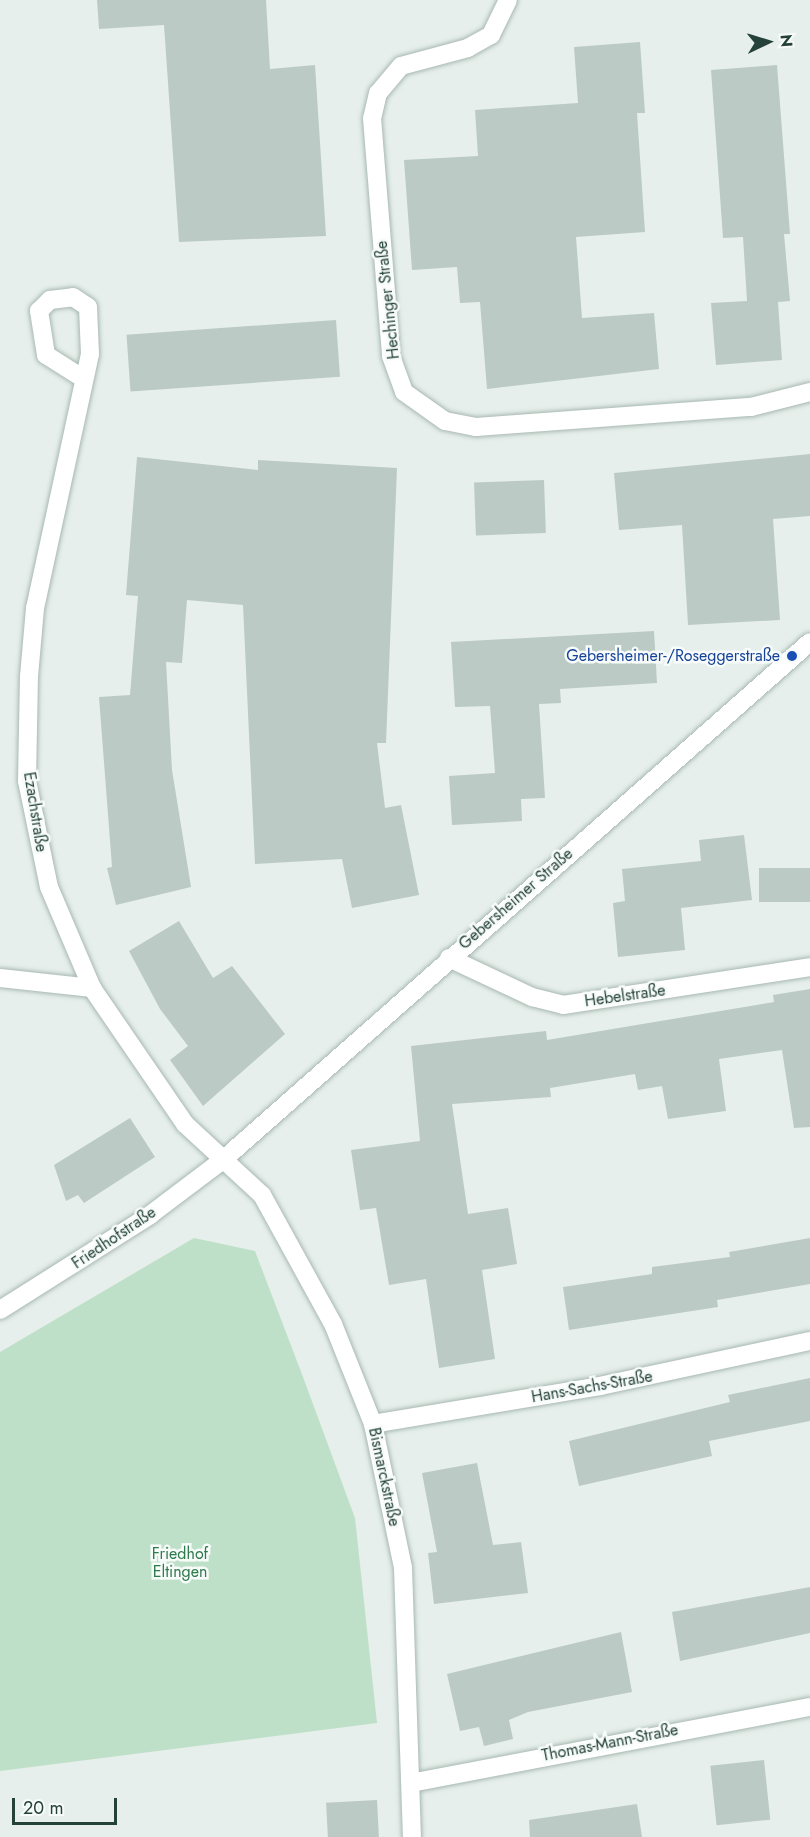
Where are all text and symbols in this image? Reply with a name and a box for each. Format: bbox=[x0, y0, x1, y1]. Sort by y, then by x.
north arrow bbox=[738, 12, 798, 72]
text: N bbox=[775, 34, 798, 48]
street label: Hechinger Straße bbox=[372, 240, 404, 360]
place label: Gebersheimer-/Roseggerstraße bbox=[566, 646, 780, 666]
marker: Gebersheimer-/Roseggerstraße bbox=[785, 649, 799, 663]
street label: Ezachstraße bbox=[19, 771, 51, 853]
street label: Gebersheimer Straße bbox=[455, 844, 577, 954]
street label: Hebelstraße bbox=[583, 981, 667, 1011]
street label: Friedhofstraße bbox=[68, 1203, 160, 1273]
street label: Hans-Sachs-Straße bbox=[530, 1367, 654, 1407]
street label: Bismarckstraße bbox=[364, 1426, 404, 1528]
park label: Friedhof Eltingen bbox=[152, 1544, 208, 1582]
street label: Thomas-Mann-Straße bbox=[540, 1720, 680, 1766]
scale bar bbox=[15, 1786, 120, 1824]
text: 20 m bbox=[23, 1795, 63, 1821]

